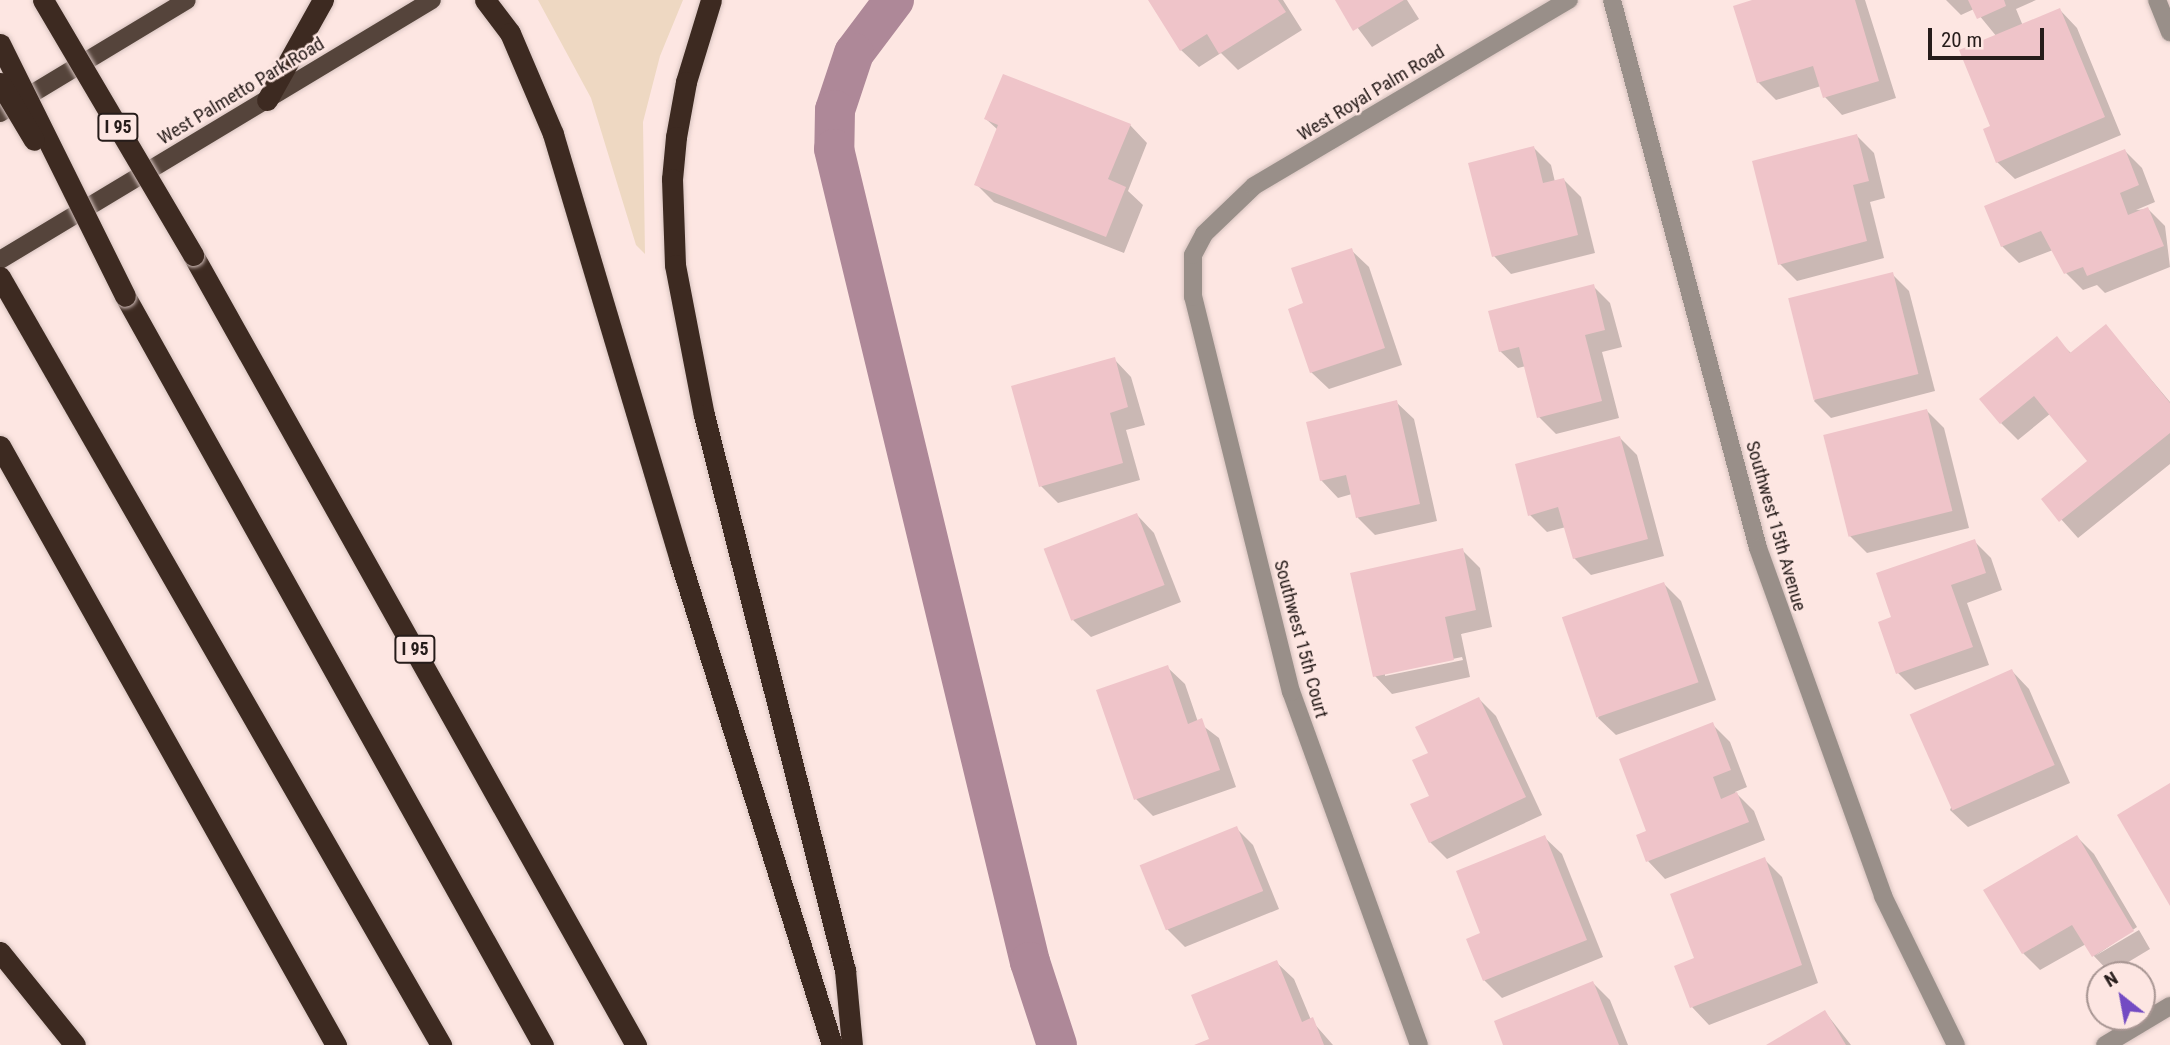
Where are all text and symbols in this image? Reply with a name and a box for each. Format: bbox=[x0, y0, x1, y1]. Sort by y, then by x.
scale bar bbox=[1932, 14, 2048, 58]
text: 20 m bbox=[1941, 28, 1982, 52]
street label: West Palmetto Park Road bbox=[154, 32, 328, 150]
street label: West Royal Palm Road bbox=[1293, 40, 1449, 146]
road number: I 95 bbox=[97, 112, 139, 142]
street label: Southwest 15th Avenue bbox=[1741, 438, 1811, 614]
street label: Southwest 15th Court bbox=[1269, 558, 1333, 720]
road number: I 95 bbox=[394, 634, 436, 664]
north arrow bbox=[2086, 961, 2156, 1031]
text: N bbox=[2100, 966, 2122, 992]

